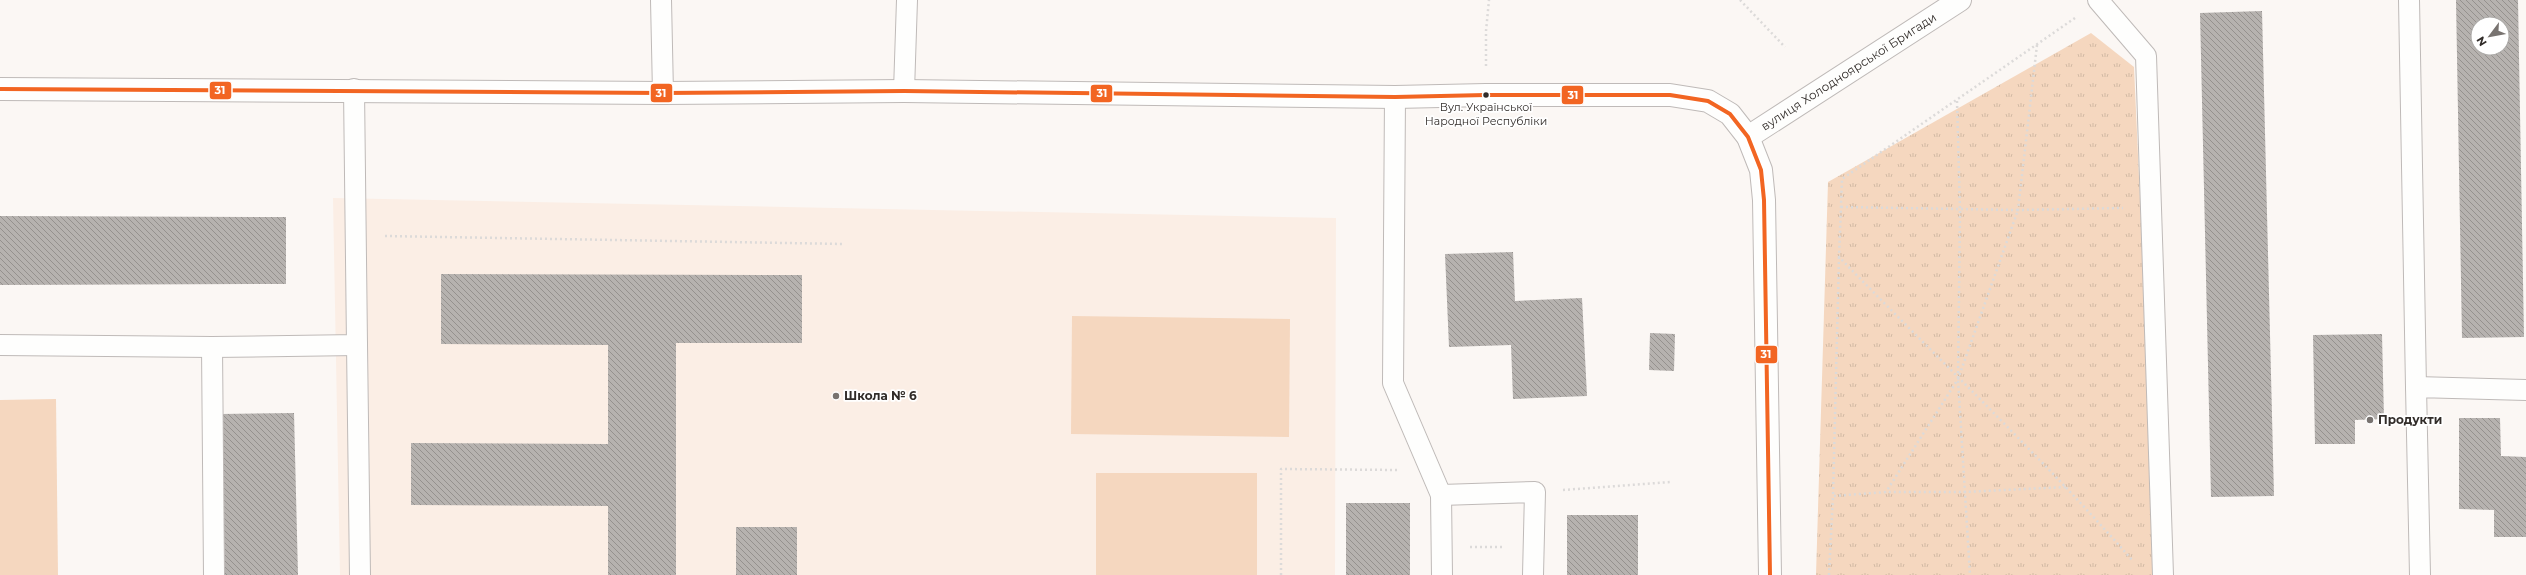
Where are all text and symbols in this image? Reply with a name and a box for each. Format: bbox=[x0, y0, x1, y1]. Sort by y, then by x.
street label: вулиця Холодноярської Бригади bbox=[1758, 9, 1939, 134]
north arrow bbox=[2470, 16, 2510, 56]
text: N bbox=[2473, 34, 2490, 49]
line badge: 31 bbox=[209, 81, 232, 100]
text: 31 bbox=[214, 83, 225, 97]
line badge: 31 bbox=[650, 83, 673, 103]
line badge: 31 bbox=[1090, 84, 1113, 103]
line badge: 31 bbox=[1561, 85, 1584, 105]
text: 31 bbox=[655, 86, 666, 100]
text: 31 bbox=[1096, 86, 1107, 100]
text: 31 bbox=[1567, 88, 1578, 102]
marker: Вул. Української Народної Республіки bbox=[1481, 90, 1491, 100]
place label: Вул. Української Народної Республіки bbox=[1425, 100, 1547, 128]
line badge: 31 bbox=[1755, 345, 1778, 364]
text: 31 bbox=[1760, 347, 1771, 361]
place label: Школа № 6 bbox=[844, 388, 917, 403]
marker: Школа № 6 bbox=[831, 391, 841, 401]
place label: Продукти bbox=[2378, 412, 2442, 427]
marker: Продукти bbox=[2365, 415, 2375, 425]

